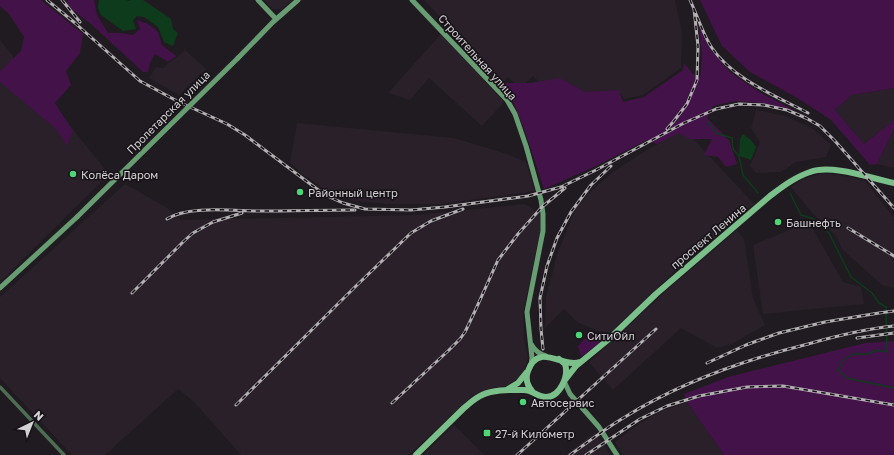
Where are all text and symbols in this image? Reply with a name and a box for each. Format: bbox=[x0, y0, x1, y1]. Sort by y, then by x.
street label: Строительная улица bbox=[436, 11, 520, 103]
street label: Пролетарская улица bbox=[124, 68, 212, 156]
place label: Колёса Даром bbox=[81, 168, 158, 181]
marker: Колёса Даром bbox=[68, 169, 78, 179]
place label: Районный центр bbox=[308, 186, 398, 199]
marker: Районный центр bbox=[295, 187, 305, 197]
street label: проспект Ленина bbox=[668, 201, 748, 271]
place label: Башнефть bbox=[786, 216, 841, 229]
marker: Башнефть bbox=[773, 217, 783, 227]
place label: СитиОйл bbox=[587, 329, 635, 342]
marker: СитиОйл bbox=[574, 330, 584, 340]
place label: Автосервис bbox=[531, 396, 594, 409]
marker: Автосервис bbox=[518, 397, 528, 407]
north arrow bbox=[12, 403, 52, 443]
text: N bbox=[32, 408, 47, 423]
place label: 27-й Километр bbox=[495, 427, 575, 440]
marker: 27-й Километр bbox=[482, 428, 492, 438]

